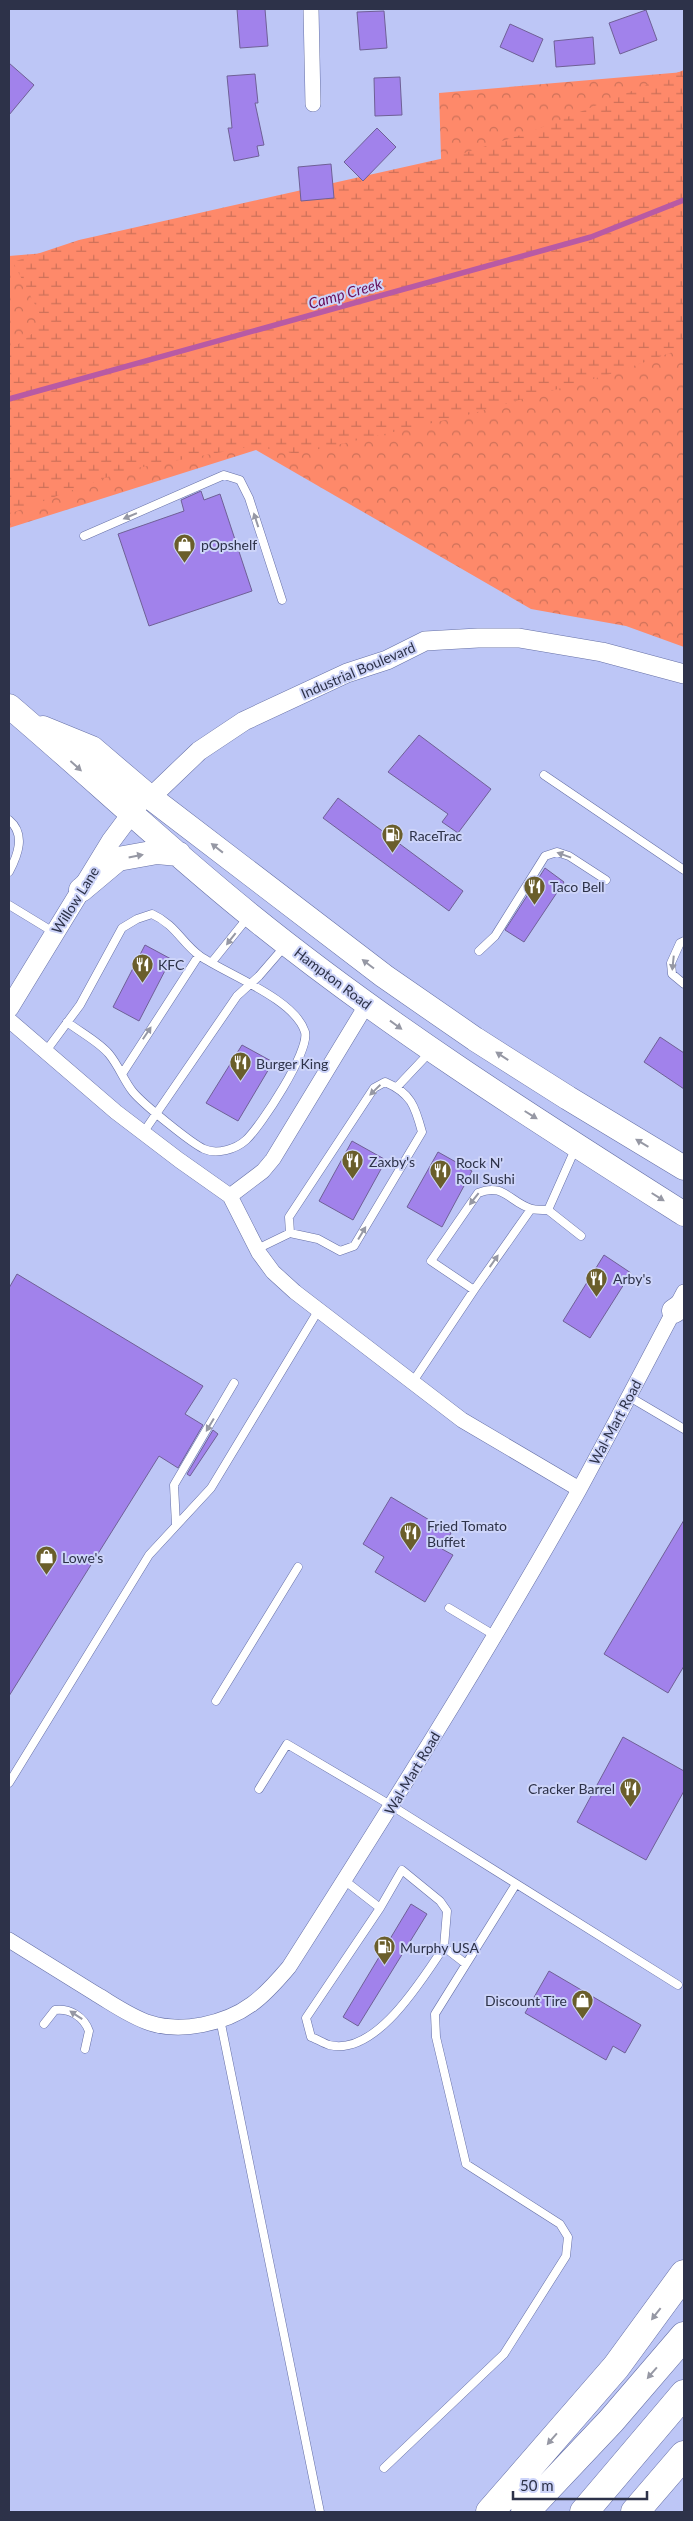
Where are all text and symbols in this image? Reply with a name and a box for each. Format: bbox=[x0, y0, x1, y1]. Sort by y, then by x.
water label: Camp Creek bbox=[306, 274, 385, 312]
one-way arrow bbox=[123, 512, 137, 520]
one-way arrow bbox=[252, 513, 260, 528]
shop icon: pOpshelf bbox=[173, 532, 197, 563]
place label: pOpshelf bbox=[201, 536, 257, 553]
street label: Industrial Boulevard bbox=[298, 638, 418, 702]
one-way arrow bbox=[70, 760, 82, 772]
fuel station icon: RaceTrac bbox=[381, 823, 405, 854]
place label: RaceTrac bbox=[409, 827, 463, 844]
one-way arrow bbox=[211, 843, 224, 854]
one-way arrow bbox=[556, 851, 571, 859]
one-way arrow bbox=[129, 852, 144, 860]
street label: Willow Lane bbox=[48, 863, 102, 937]
restaurant icon: Taco Bell bbox=[522, 874, 546, 905]
place label: Taco Bell bbox=[550, 878, 605, 895]
one-way arrow bbox=[226, 932, 237, 945]
street label: Hampton Road bbox=[291, 944, 375, 1012]
restaurant icon: KFC bbox=[130, 952, 154, 983]
place label: KFC bbox=[158, 956, 185, 973]
one-way arrow bbox=[669, 956, 677, 972]
one-way arrow bbox=[362, 958, 375, 969]
one-way arrow bbox=[389, 1020, 403, 1030]
one-way arrow bbox=[142, 1026, 152, 1039]
restaurant icon: Burger King bbox=[228, 1051, 252, 1082]
one-way arrow bbox=[495, 1051, 509, 1060]
place label: Burger King bbox=[256, 1055, 328, 1072]
one-way arrow bbox=[369, 1084, 381, 1096]
one-way arrow bbox=[524, 1111, 537, 1120]
one-way arrow bbox=[636, 1139, 649, 1148]
restaurant icon: Zaxby's bbox=[341, 1149, 365, 1180]
place label: Zaxby's bbox=[369, 1153, 415, 1170]
place label: Rock N' Roll Sushi bbox=[456, 1154, 515, 1187]
restaurant icon: Rock N' Roll Sushi bbox=[428, 1158, 452, 1189]
one-way arrow bbox=[469, 1192, 479, 1206]
one-way arrow bbox=[652, 1193, 665, 1202]
one-way arrow bbox=[357, 1226, 366, 1239]
one-way arrow bbox=[489, 1254, 499, 1268]
restaurant icon: Arby's bbox=[585, 1266, 609, 1297]
place label: Arby's bbox=[613, 1270, 651, 1287]
street label: Wal-Mart Road bbox=[586, 1377, 644, 1467]
one-way arrow bbox=[205, 1419, 214, 1432]
place label: Fried Tomato Buffet bbox=[427, 1517, 507, 1550]
restaurant icon: Fried Tomato Buffet bbox=[399, 1521, 423, 1552]
shop icon: Lowe's bbox=[34, 1545, 58, 1576]
place label: Lowe's bbox=[62, 1549, 103, 1566]
street label: Wal-Mart Road bbox=[381, 1728, 443, 1818]
restaurant icon: Cracker Barrel bbox=[619, 1776, 643, 1807]
place label: Cracker Barrel bbox=[528, 1780, 615, 1797]
fuel station icon: Murphy USA bbox=[372, 1935, 396, 1966]
place label: Murphy USA bbox=[400, 1939, 479, 1956]
shop icon: Discount Tire bbox=[571, 1988, 595, 2019]
place label: Discount Tire bbox=[485, 1992, 567, 2009]
one-way arrow bbox=[69, 2011, 82, 2020]
one-way arrow bbox=[651, 2307, 662, 2320]
one-way arrow bbox=[647, 2366, 658, 2379]
one-way arrow bbox=[546, 2432, 558, 2444]
scale bar bbox=[513, 2468, 647, 2500]
text: 50 m bbox=[520, 2476, 554, 2494]

